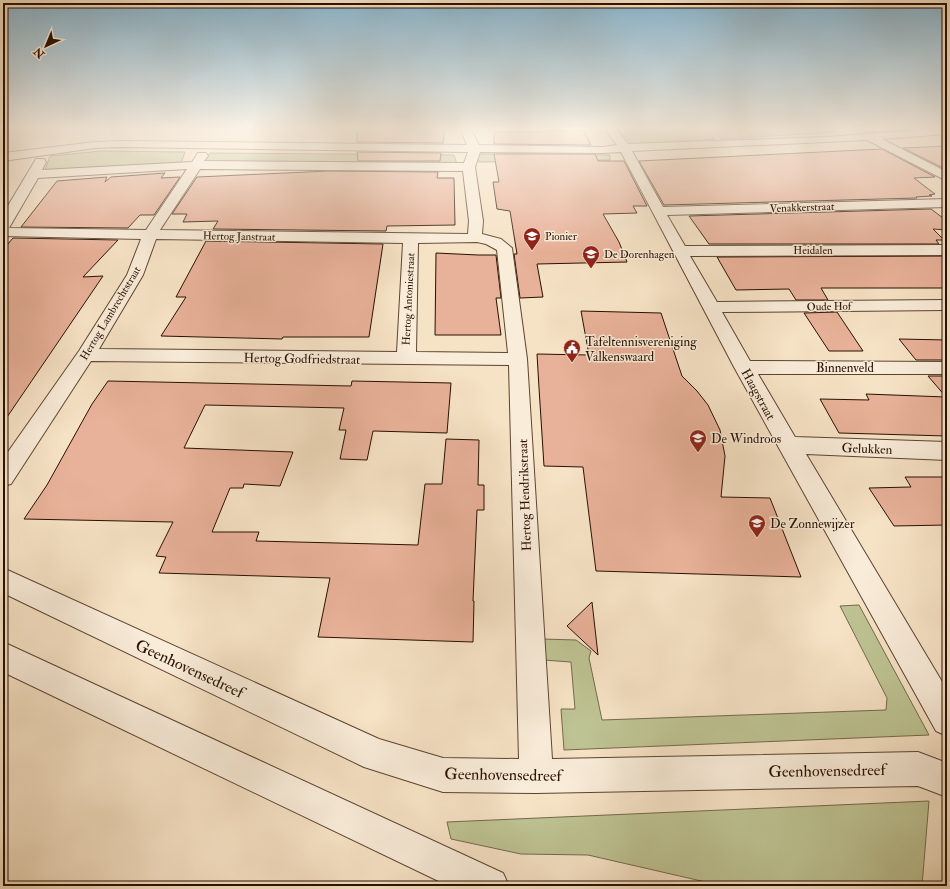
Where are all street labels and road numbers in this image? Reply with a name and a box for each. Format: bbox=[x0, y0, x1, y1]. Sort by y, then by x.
street label: Venakkerstraat bbox=[769, 200, 835, 215]
street label: Hertog Janstraat bbox=[203, 229, 276, 245]
street label: Heidalen bbox=[793, 244, 833, 257]
street label: Hertog Antoniestraat bbox=[400, 252, 417, 346]
street label: Hertog Lambrechtstraat bbox=[77, 264, 144, 362]
street label: Oude Hof bbox=[807, 300, 853, 313]
street label: Hertog Godfriedstraat bbox=[244, 350, 360, 368]
street label: Binnenveld bbox=[816, 360, 875, 376]
street label: Haagstraat bbox=[738, 366, 779, 423]
street label: Hertog Hendrikstraat bbox=[515, 439, 535, 551]
street label: Gelukken bbox=[841, 440, 893, 458]
street label: Geenhovensedreef bbox=[132, 635, 249, 704]
street label: Geenhovensedreef bbox=[768, 760, 889, 782]
street label: Geenhovensedreef bbox=[444, 764, 565, 786]

